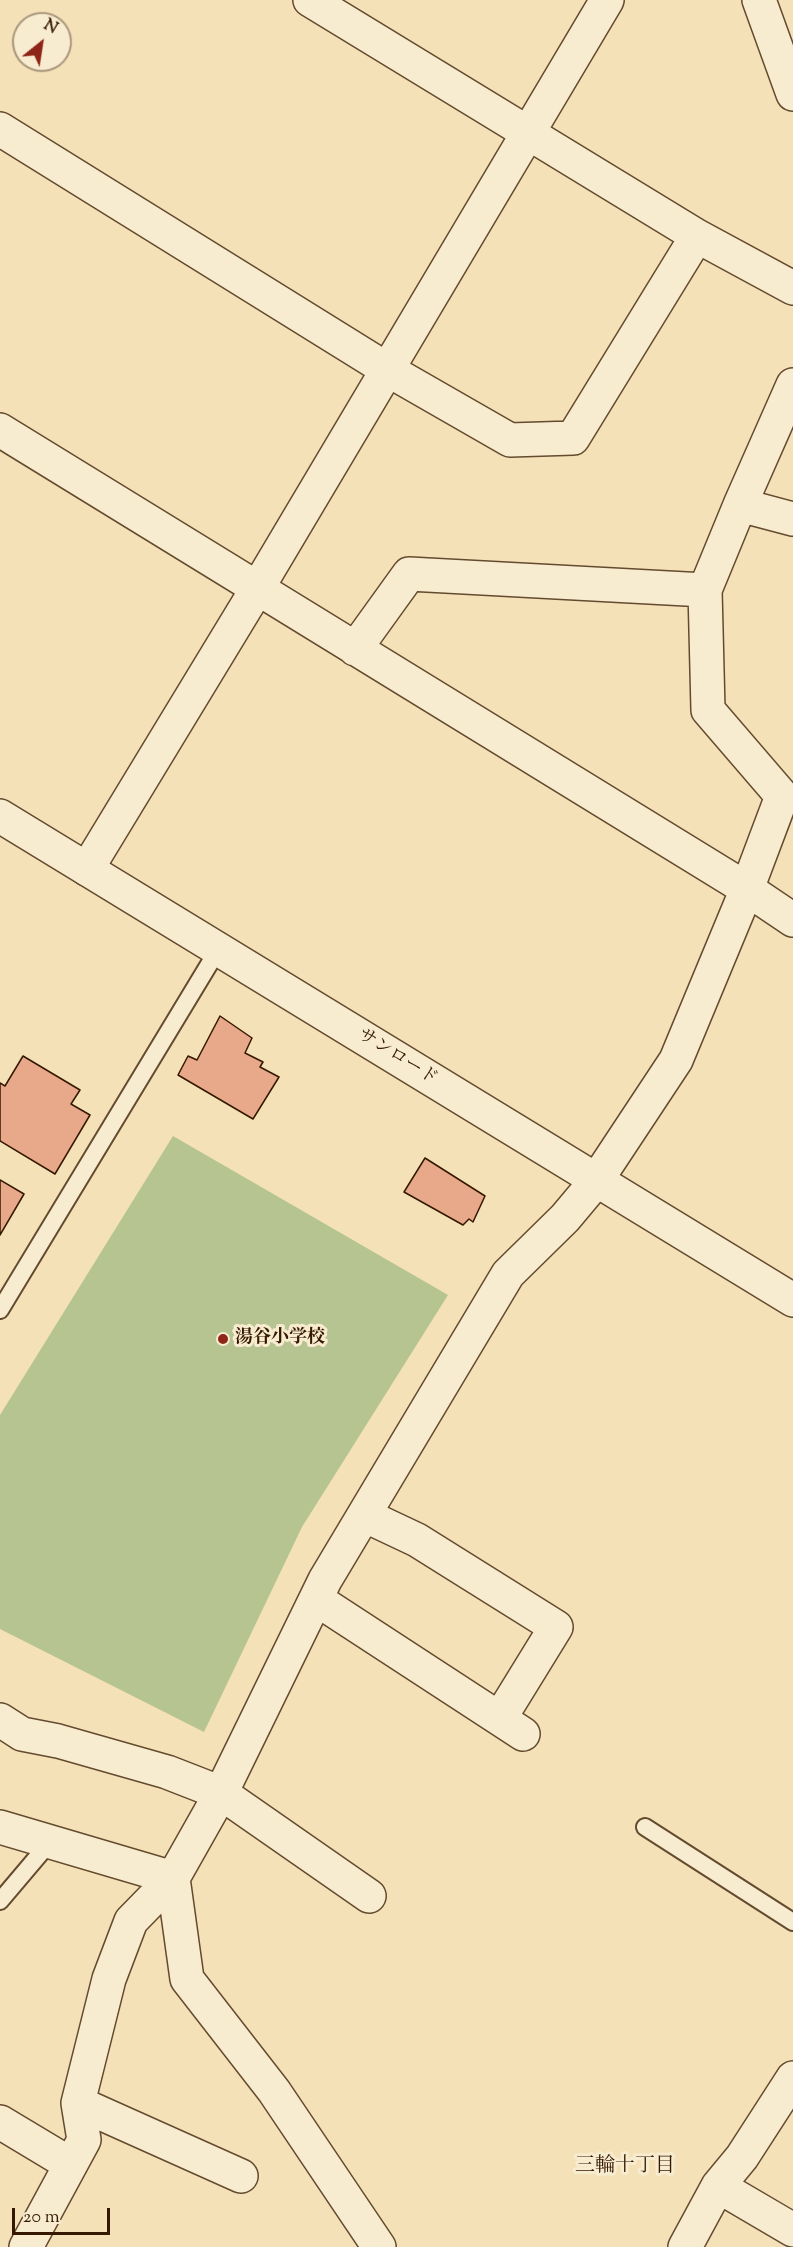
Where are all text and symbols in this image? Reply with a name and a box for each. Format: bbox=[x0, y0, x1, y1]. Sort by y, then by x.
north arrow bbox=[12, 12, 72, 72]
text: N bbox=[39, 15, 62, 41]
street label: サンロード bbox=[353, 1025, 441, 1091]
place label: 湯谷小学校 bbox=[235, 1328, 325, 1350]
marker: 湯谷小学校 bbox=[216, 1332, 230, 1346]
district label: 三輪十丁目 bbox=[575, 2156, 675, 2180]
scale bar bbox=[15, 2196, 112, 2234]
text: 20 m bbox=[23, 2205, 60, 2231]

